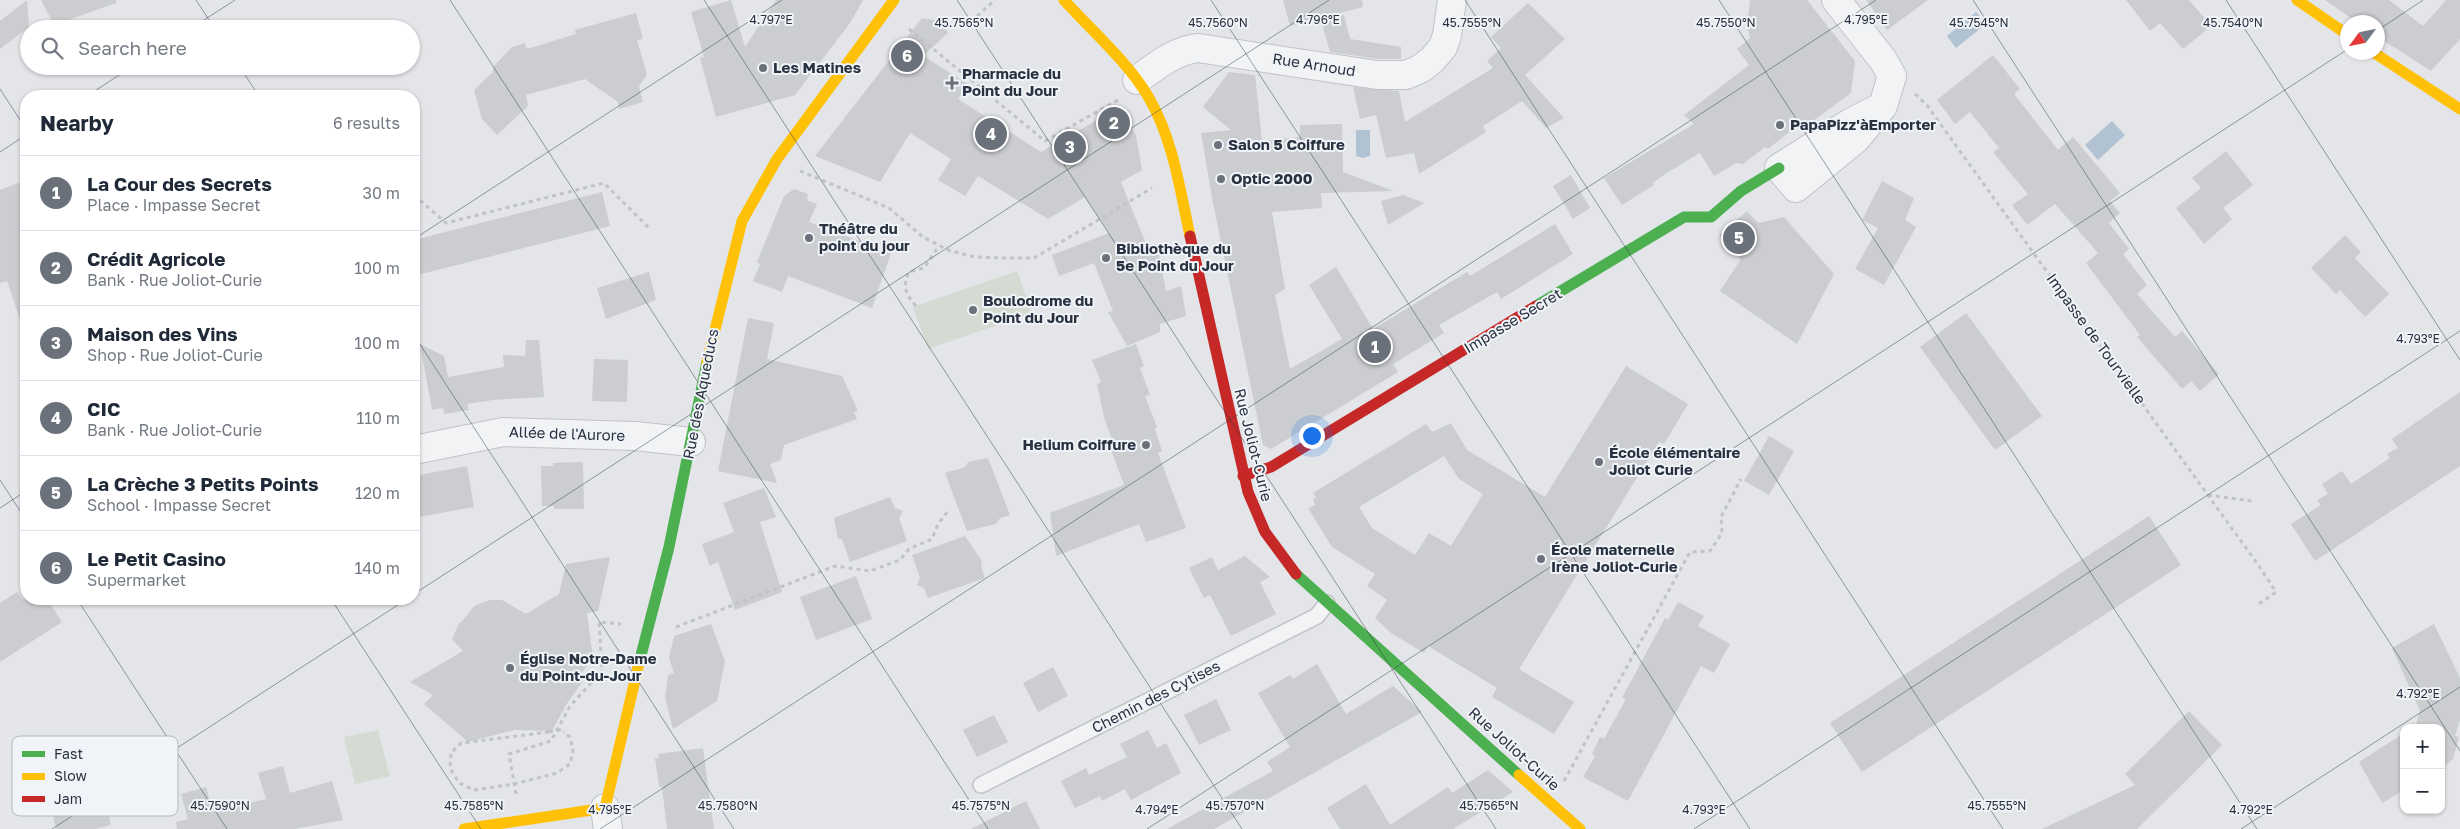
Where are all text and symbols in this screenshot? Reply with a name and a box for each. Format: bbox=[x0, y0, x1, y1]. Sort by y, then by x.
text: 4.797°E bbox=[750, 12, 792, 27]
text: 4.796°E bbox=[1296, 12, 1340, 27]
text: 4.795°E bbox=[1844, 12, 1888, 27]
text: 45.7565°N bbox=[934, 15, 994, 30]
text: 45.7560°N bbox=[1188, 15, 1248, 30]
text: 45.7555°N bbox=[1443, 15, 1501, 30]
text: 45.7550°N bbox=[1696, 15, 1756, 30]
text: 45.7545°N bbox=[1949, 15, 2009, 30]
text: 45.7540°N bbox=[2203, 15, 2263, 30]
north arrow bbox=[2340, 15, 2385, 60]
search box bbox=[20, 20, 420, 75]
icon: search bbox=[38, 34, 66, 62]
text: Search here bbox=[78, 36, 187, 59]
pin: 6 bbox=[891, 37, 923, 75]
street label: Rue Arnoud bbox=[1271, 49, 1357, 79]
place label: Les Matines bbox=[773, 58, 861, 76]
marker: Les Matines bbox=[757, 62, 769, 74]
place label: Pharmacie du Point du Jour bbox=[962, 64, 1061, 99]
marker: Pharmacie du Point du Jour bbox=[946, 77, 958, 89]
pin: 2 bbox=[1098, 104, 1130, 142]
text: Nearby bbox=[40, 110, 114, 136]
text: 6 results bbox=[333, 113, 400, 133]
pin: 4 bbox=[975, 115, 1007, 153]
place label: PapaPizz'àEmporter bbox=[1790, 115, 1936, 133]
marker: PapaPizz'àEmporter bbox=[1774, 119, 1786, 131]
pin: 3 bbox=[1054, 128, 1086, 166]
place label: Salon 5 Coiffure bbox=[1228, 135, 1345, 153]
marker: Salon 5 Coiffure bbox=[1212, 139, 1224, 151]
place label: Optic 2000 bbox=[1231, 169, 1313, 187]
text: La Cour des Secrets bbox=[87, 172, 272, 195]
marker: Optic 2000 bbox=[1215, 173, 1227, 185]
text: 1 bbox=[52, 183, 60, 203]
text: 30 m bbox=[363, 183, 400, 203]
text: Place · Impasse Secret bbox=[87, 195, 261, 215]
place label: Théâtre du point du jour bbox=[819, 219, 910, 254]
pin: 5 bbox=[1723, 219, 1755, 257]
marker: Théâtre du point du jour bbox=[803, 232, 815, 244]
place label: Bibliothèque du 5e Point du Jour bbox=[1116, 239, 1234, 274]
text: Crédit Agricole bbox=[87, 247, 225, 270]
marker: Bibliothèque du 5e Point du Jour bbox=[1100, 252, 1112, 264]
text: 2 bbox=[51, 258, 61, 278]
text: 100 m bbox=[354, 258, 400, 278]
street label: Impasse de Tourvielle bbox=[2043, 269, 2150, 408]
text: Bank · Rue Joliot-Curie bbox=[87, 270, 262, 290]
street label: Impasse Secret bbox=[1460, 284, 1565, 356]
place label: Boulodrome du Point du Jour bbox=[983, 291, 1093, 326]
marker: Boulodrome du Point du Jour bbox=[967, 304, 979, 316]
text: Maison des Vins bbox=[87, 322, 238, 345]
street label: Rue des Aqueducs bbox=[679, 327, 721, 461]
pin: 1 bbox=[1359, 328, 1391, 366]
text: 4.793°E bbox=[2396, 331, 2440, 346]
text: 3 bbox=[51, 333, 61, 353]
text: 100 m bbox=[354, 333, 400, 353]
text: Shop · Rue Joliot-Curie bbox=[87, 345, 263, 365]
street label: Rue Joliot-Curie bbox=[1231, 386, 1277, 503]
text: CIC bbox=[87, 397, 120, 420]
text: 4 bbox=[51, 408, 61, 428]
text: 110 m bbox=[356, 408, 400, 428]
text: Bank · Rue Joliot-Curie bbox=[87, 420, 262, 440]
street label: Allée de l'Aurore bbox=[509, 422, 626, 444]
your location bbox=[1299, 423, 1325, 449]
place label: Helium Coiffure bbox=[1022, 435, 1136, 453]
marker: Helium Coiffure bbox=[1140, 439, 1152, 451]
place label: École élémentaire Joliot Curie bbox=[1609, 443, 1741, 478]
marker: École élémentaire Joliot Curie bbox=[1593, 456, 1605, 468]
text: La Crèche 3 Petits Points bbox=[87, 472, 319, 495]
text: 5 bbox=[51, 483, 61, 503]
text: 120 m bbox=[355, 483, 400, 503]
text: School · Impasse Secret bbox=[87, 495, 271, 515]
place label: École maternelle Irène Joliot-Curie bbox=[1551, 540, 1678, 575]
text: Le Petit Casino bbox=[87, 547, 226, 570]
marker: École maternelle Irène Joliot-Curie bbox=[1535, 553, 1547, 565]
text: 6 bbox=[51, 558, 61, 578]
text: 140 m bbox=[354, 558, 400, 578]
text: Supermarket bbox=[87, 570, 186, 590]
place label: Église Notre-Dame du Point-du-Jour bbox=[520, 649, 657, 684]
street label: Chemin des Cytises bbox=[1088, 656, 1223, 736]
marker: Église Notre-Dame du Point-du-Jour bbox=[504, 662, 516, 674]
text: 4.792°E bbox=[2396, 686, 2440, 701]
street label: Rue Joliot-Curie bbox=[1466, 703, 1564, 794]
map controls bbox=[2400, 724, 2445, 814]
button: + bbox=[2400, 724, 2445, 769]
legend bbox=[12, 736, 178, 816]
text: Fast bbox=[54, 745, 83, 762]
text: Slow bbox=[54, 767, 87, 784]
button: − bbox=[2400, 769, 2445, 814]
text: Jam bbox=[54, 790, 82, 807]
text: 45.7590°N bbox=[190, 798, 250, 813]
text: 45.7585°N bbox=[444, 798, 504, 813]
text: 45.7580°N bbox=[698, 798, 758, 813]
text: 45.7575°N bbox=[952, 798, 1010, 813]
text: 45.7570°N bbox=[1206, 798, 1264, 813]
text: 45.7565°N bbox=[1459, 798, 1519, 813]
text: 45.7555°N bbox=[1968, 798, 2026, 813]
text: 4.795°E bbox=[588, 802, 632, 817]
text: 4.794°E bbox=[1135, 802, 1179, 817]
text: 4.793°E bbox=[1682, 802, 1726, 817]
text: 4.792°E bbox=[2229, 802, 2273, 817]

